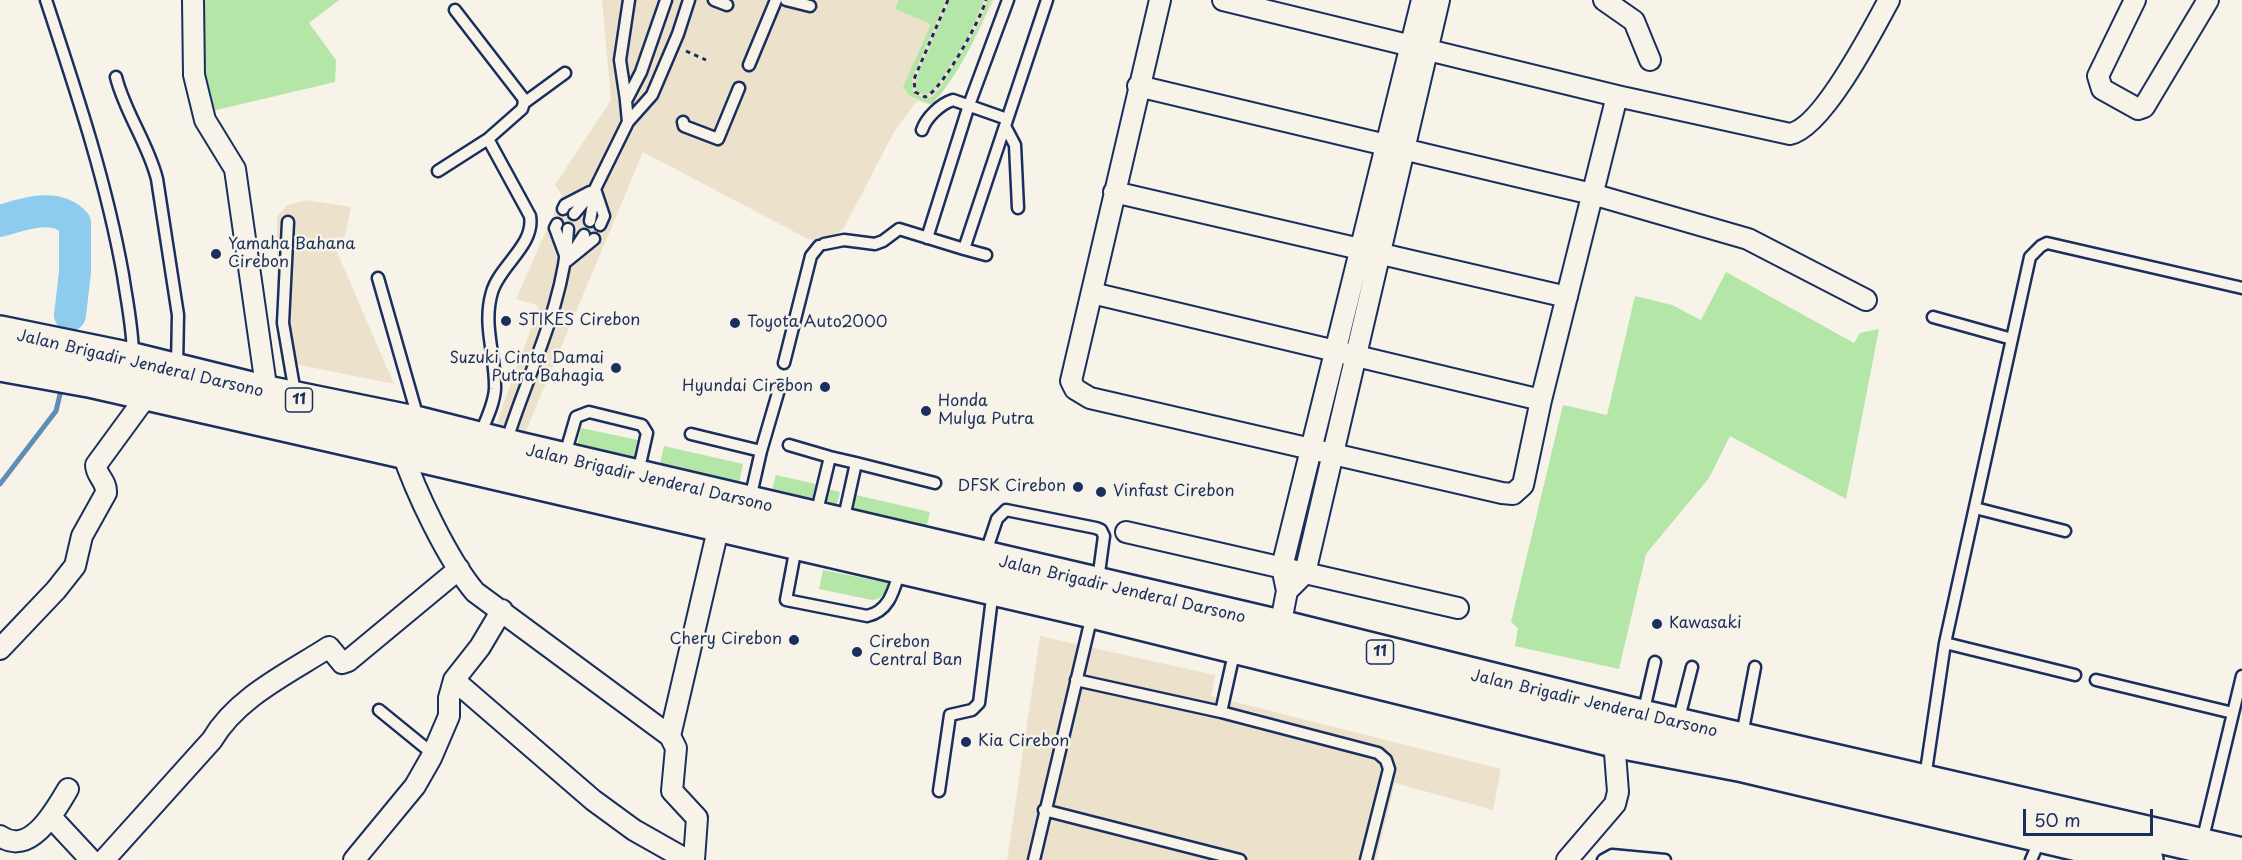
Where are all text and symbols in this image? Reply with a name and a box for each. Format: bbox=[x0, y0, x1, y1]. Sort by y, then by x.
place label: Yamaha Bahana Cirebon bbox=[228, 235, 355, 273]
marker: Yamaha Bahana Cirebon bbox=[209, 247, 223, 261]
place label: STIKES Cirebon bbox=[518, 311, 640, 331]
place label: Toyota Auto2000 bbox=[747, 313, 888, 333]
marker: STIKES Cirebon bbox=[499, 314, 513, 328]
marker: Toyota Auto2000 bbox=[728, 316, 742, 330]
street label: Jalan Brigadir Jenderal Darsono bbox=[15, 326, 265, 402]
place label: Suzuki Cinta Damai Putra Bahagia bbox=[449, 349, 604, 387]
marker: Suzuki Cinta Damai Putra Bahagia bbox=[609, 361, 623, 375]
place label: Hyundai Cirebon bbox=[682, 377, 813, 397]
marker: Hyundai Cirebon bbox=[818, 380, 832, 394]
road number: 11 bbox=[286, 388, 312, 412]
place label: Honda Mulya Putra bbox=[938, 392, 1034, 430]
marker: Honda Mulya Putra bbox=[919, 404, 933, 418]
street label: Jalan Brigadir Jenderal Darsono bbox=[524, 441, 774, 517]
place label: DFSK Cirebon bbox=[958, 477, 1066, 497]
marker: DFSK Cirebon bbox=[1071, 480, 1085, 494]
place label: Vinfast Cirebon bbox=[1113, 482, 1234, 502]
marker: Vinfast Cirebon bbox=[1094, 485, 1108, 499]
street label: Jalan Brigadir Jenderal Darsono bbox=[997, 552, 1247, 628]
place label: Kawasaki bbox=[1669, 614, 1742, 634]
marker: Kawasaki bbox=[1650, 617, 1664, 631]
place label: Chery Cirebon bbox=[670, 630, 782, 650]
marker: Chery Cirebon bbox=[787, 633, 801, 647]
place label: Cirebon Central Ban bbox=[869, 633, 962, 671]
road number: 11 bbox=[1366, 640, 1394, 664]
marker: Cirebon Central Ban bbox=[850, 645, 864, 659]
street label: Jalan Brigadir Jenderal Darsono bbox=[1469, 666, 1719, 742]
place label: Kia Cirebon bbox=[978, 732, 1069, 752]
marker: Kia Cirebon bbox=[959, 735, 973, 749]
scale bar bbox=[2026, 797, 2156, 835]
text: 50 m bbox=[2034, 806, 2081, 833]

